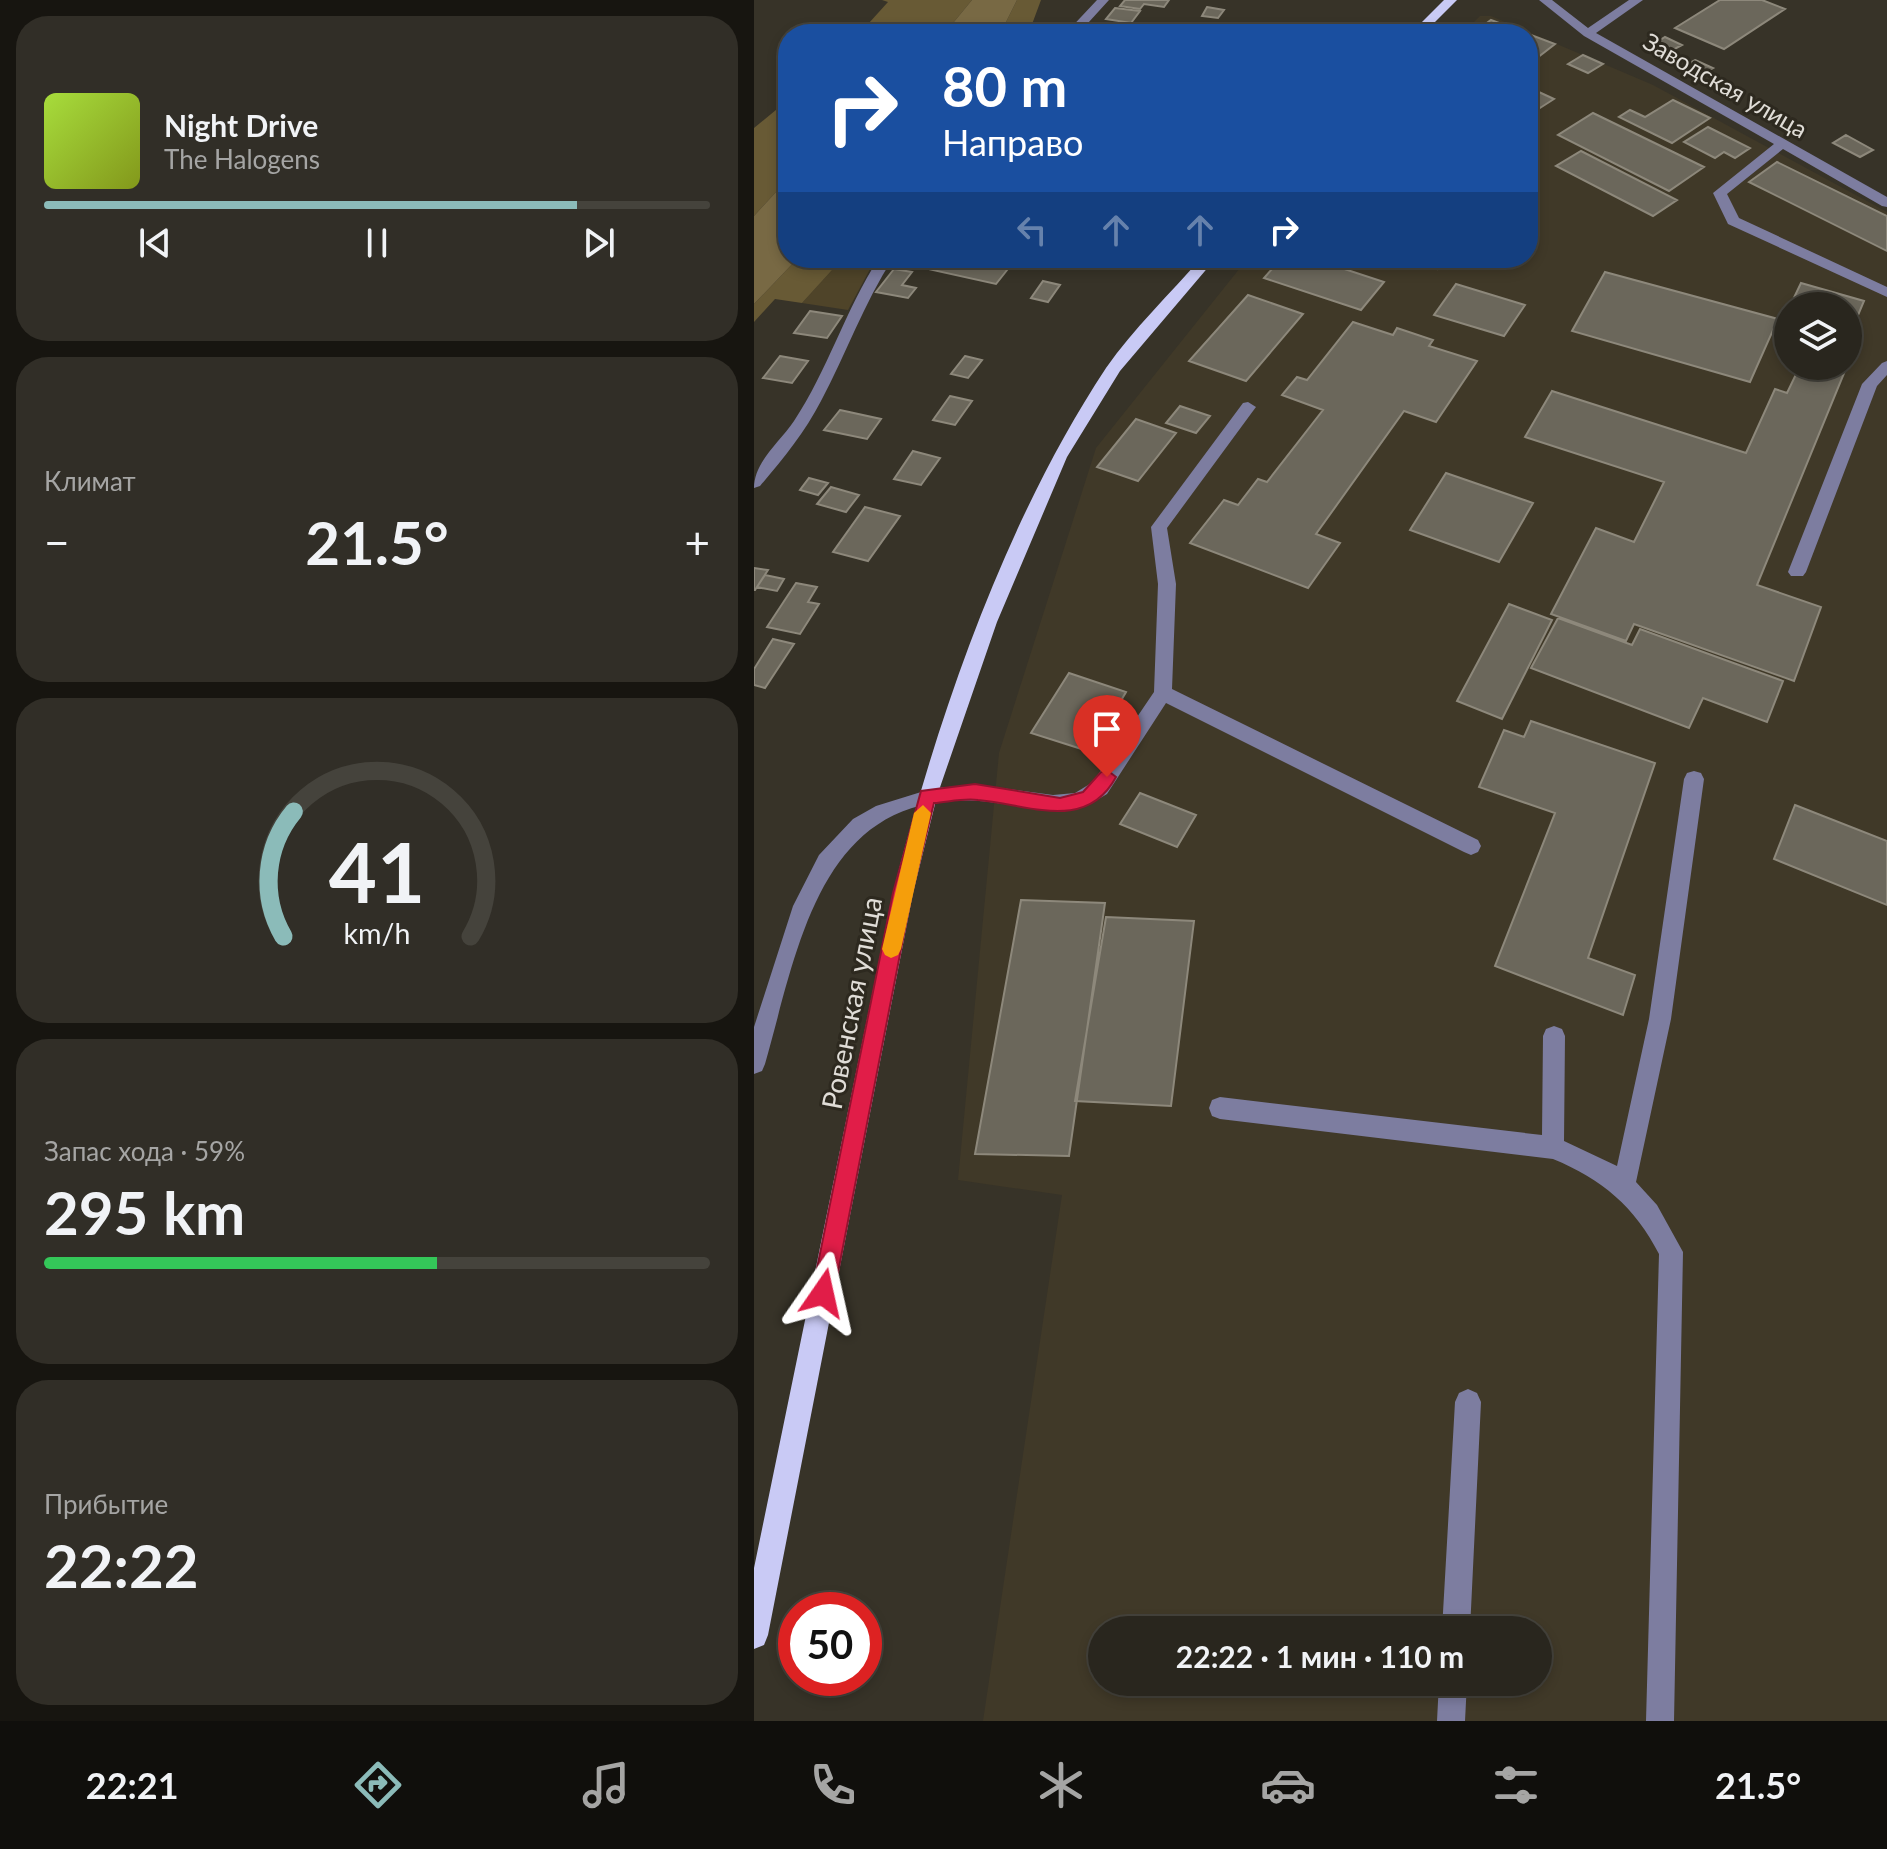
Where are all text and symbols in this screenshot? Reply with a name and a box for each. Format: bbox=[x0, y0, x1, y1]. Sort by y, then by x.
street label: Заводская улица bbox=[1639, 26, 1813, 143]
text: 80 m bbox=[942, 52, 1067, 119]
icon: right bbox=[810, 56, 914, 160]
text: Night Drive bbox=[164, 107, 318, 143]
text: Направо bbox=[942, 120, 1083, 164]
text: The Halogens bbox=[164, 143, 320, 175]
icon: left bbox=[1010, 208, 1054, 252]
icon: ahead bbox=[1094, 208, 1138, 252]
icon: ahead bbox=[1178, 208, 1222, 252]
icon: right bbox=[1262, 208, 1306, 252]
icon: previous bbox=[133, 221, 177, 265]
icon: pause bbox=[355, 221, 399, 265]
icon: next bbox=[577, 221, 621, 265]
map controls bbox=[1774, 292, 1862, 380]
button: layers bbox=[1774, 292, 1862, 380]
text: Климат bbox=[44, 465, 136, 497]
text: 21.5° bbox=[305, 506, 449, 578]
text: − bbox=[44, 516, 70, 568]
text: + bbox=[684, 516, 710, 568]
pin bbox=[1073, 695, 1141, 777]
icon: arrive bbox=[1085, 707, 1129, 751]
text: 41 bbox=[329, 820, 425, 920]
street label: Ровенская улица bbox=[814, 894, 888, 1112]
text: km/h bbox=[344, 916, 410, 950]
text: Запас хода · 59% bbox=[44, 1135, 245, 1167]
text: 295 km bbox=[44, 1176, 245, 1248]
position arrow bbox=[781, 1251, 865, 1335]
text: Прибытие bbox=[44, 1488, 168, 1520]
text: 22:22 bbox=[44, 1529, 199, 1601]
speed limit sign: 50 bbox=[778, 1592, 882, 1696]
text: 22:22 · 1 мин · 110 m bbox=[1176, 1638, 1464, 1674]
icon: directions bbox=[350, 1757, 406, 1813]
icon: music bbox=[578, 1757, 634, 1813]
icon: phone bbox=[805, 1757, 861, 1813]
icon: climate bbox=[1033, 1757, 1089, 1813]
icon: car bbox=[1260, 1757, 1316, 1813]
icon: filters bbox=[1488, 1757, 1544, 1813]
text: 22:21 bbox=[86, 1763, 179, 1807]
text: 21.5° bbox=[1715, 1763, 1801, 1807]

